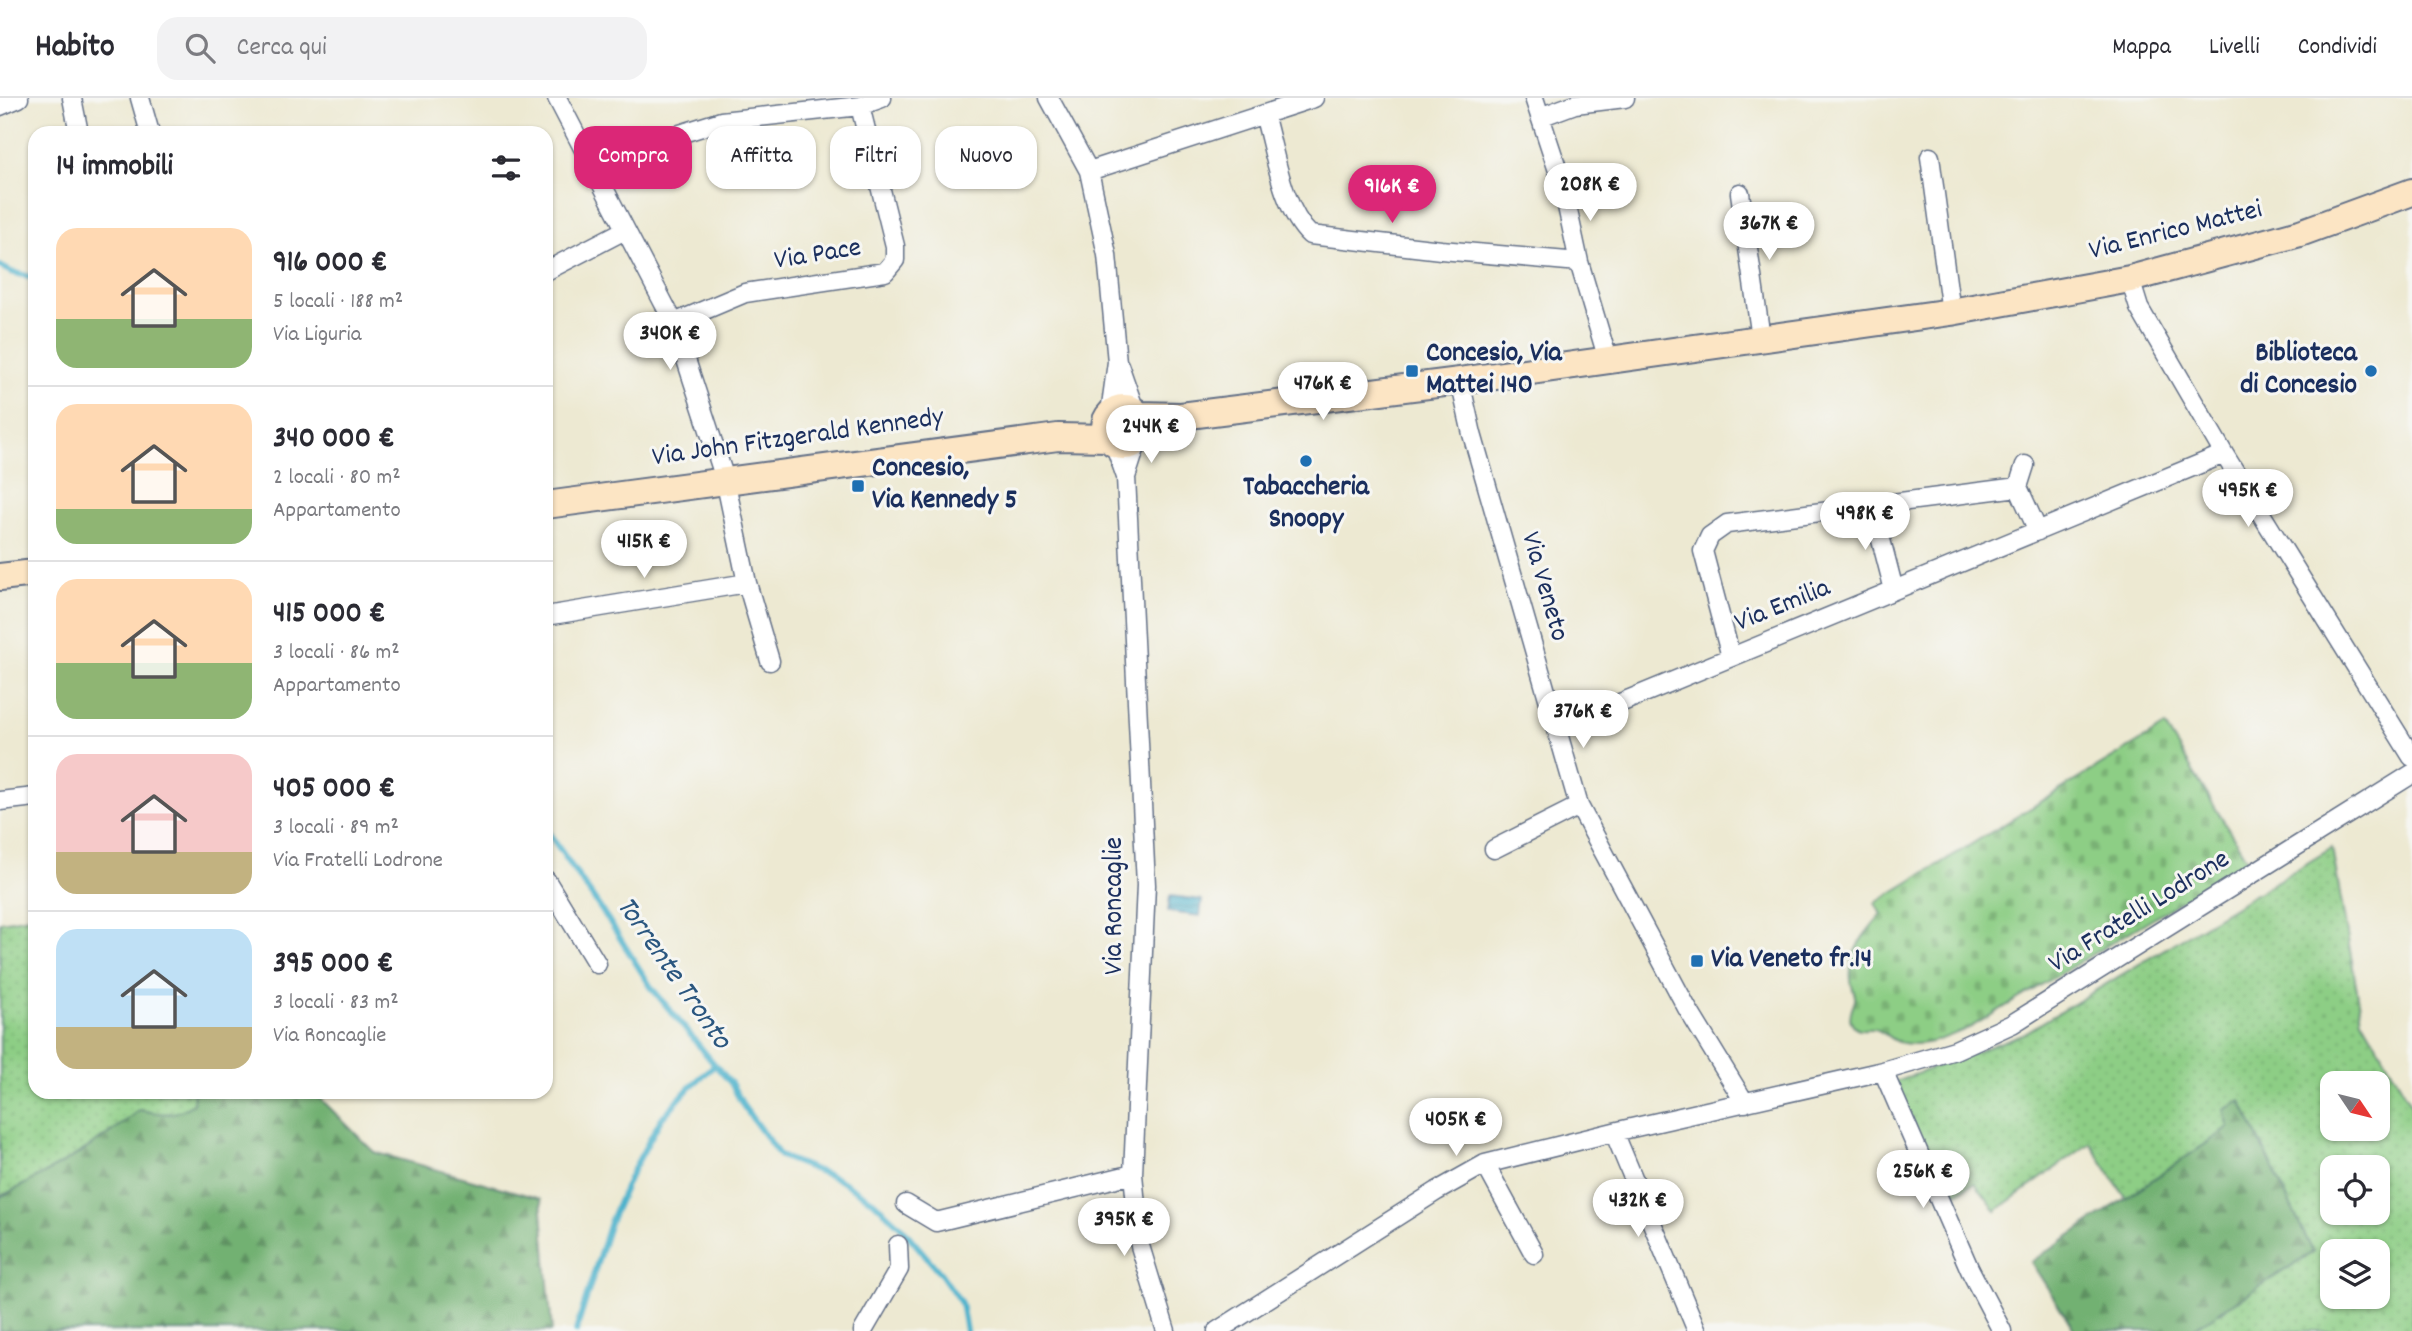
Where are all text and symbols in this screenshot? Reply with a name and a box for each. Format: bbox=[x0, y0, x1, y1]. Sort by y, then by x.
search box bbox=[157, 17, 647, 80]
text: Habito bbox=[35, 25, 115, 72]
icon: search bbox=[181, 29, 219, 67]
text: Cerca qui bbox=[237, 30, 327, 67]
text: Mappa bbox=[2112, 31, 2171, 65]
text: Livelli bbox=[2209, 31, 2260, 65]
text: Condividi bbox=[2298, 31, 2377, 65]
chip: Compra bbox=[574, 126, 692, 189]
chip: Affitta bbox=[706, 126, 816, 189]
chip: Filtri bbox=[830, 126, 921, 189]
chip: Nuovo bbox=[935, 126, 1037, 189]
text: 14 immobili bbox=[56, 147, 173, 190]
icon: filters bbox=[487, 149, 525, 187]
pin: 208K € bbox=[1533, 164, 1647, 223]
pin: 916K € bbox=[1335, 166, 1449, 225]
text: 208K € bbox=[1560, 169, 1620, 202]
text: 916K € bbox=[1364, 171, 1420, 204]
street label: Via Enrico Mattei bbox=[2085, 191, 2267, 273]
pin: 367K € bbox=[1712, 202, 1826, 262]
text: 367K € bbox=[1739, 208, 1799, 241]
street label: Via Pace bbox=[772, 229, 864, 283]
text: 916 000 € bbox=[273, 243, 388, 286]
icon: home bbox=[112, 256, 196, 340]
text: 5 locali · 188 m² bbox=[273, 286, 403, 319]
pin: 340K € bbox=[613, 313, 727, 372]
text: 340K € bbox=[639, 318, 701, 351]
text: Via Liguria bbox=[273, 319, 361, 352]
place label: Concesio, Via Mattei 140 bbox=[1426, 335, 1563, 407]
place label: Biblioteca di Concesio bbox=[2240, 335, 2358, 407]
pin: 476K € bbox=[1266, 362, 1380, 422]
marker: Concesio, Via Mattei 140 bbox=[1404, 363, 1420, 379]
marker: Biblioteca di Concesio bbox=[2363, 363, 2379, 379]
text: 476K € bbox=[1294, 368, 1352, 401]
street label: Via John Fitzgerald Kennedy bbox=[650, 399, 947, 479]
pin: 244K € bbox=[1094, 406, 1208, 465]
text: 244K € bbox=[1122, 411, 1180, 444]
text: 340 000 € bbox=[273, 419, 395, 462]
icon: home bbox=[112, 432, 196, 516]
place label: Concesio, Via Kennedy 5 bbox=[872, 450, 1017, 522]
marker: Tabaccheria Snoopy bbox=[1298, 453, 1314, 469]
text: 2 locali · 80 m² bbox=[273, 462, 401, 495]
place label: Tabaccheria Snoopy bbox=[1243, 469, 1370, 541]
pin: 495K € bbox=[2191, 470, 2305, 529]
text: 495K € bbox=[2218, 475, 2278, 508]
marker: Concesio, Via Kennedy 5 bbox=[850, 478, 866, 494]
pin: 498K € bbox=[1808, 492, 1922, 552]
text: Appartamento bbox=[273, 495, 401, 528]
text: 498K € bbox=[1836, 498, 1894, 531]
pin: 415K € bbox=[587, 520, 701, 580]
text: 415K € bbox=[617, 526, 671, 559]
street label: Via Veneto bbox=[1508, 528, 1578, 646]
street label: Via Emilia bbox=[1729, 569, 1838, 644]
text: 415 000 € bbox=[273, 594, 385, 637]
icon: home bbox=[112, 607, 196, 691]
text: 3 locali · 86 m² bbox=[273, 637, 400, 670]
text: Appartamento bbox=[273, 670, 401, 703]
pin: 376K € bbox=[1526, 690, 1640, 750]
text: 376K € bbox=[1553, 696, 1613, 729]
text: 405 000 € bbox=[273, 769, 395, 812]
icon: home bbox=[112, 782, 196, 866]
text: 3 locali · 89 m² bbox=[273, 812, 399, 845]
street label: Via Roncaglie bbox=[1096, 837, 1136, 975]
street label: Via Fratelli Lodrone bbox=[2042, 841, 2238, 985]
text: Via Fratelli Lodrone bbox=[273, 845, 443, 878]
water label: Torrente Tronto bbox=[603, 889, 742, 1061]
place label: Via Veneto fr.14 bbox=[1711, 941, 1872, 981]
text: 395 000 € bbox=[273, 944, 393, 987]
marker: Via Veneto fr.14 bbox=[1689, 953, 1705, 969]
icon: home bbox=[112, 957, 196, 1041]
text: 3 locali · 83 m² bbox=[273, 987, 399, 1020]
text: Via Roncaglie bbox=[273, 1020, 386, 1053]
north arrow bbox=[2320, 1071, 2390, 1141]
map controls bbox=[2320, 1071, 2390, 1309]
pin: 405K € bbox=[1399, 1098, 1513, 1158]
text: 405K € bbox=[1425, 1104, 1487, 1137]
pin: 256K € bbox=[1866, 1150, 1980, 1210]
button: locate bbox=[2320, 1155, 2390, 1225]
text: 256K € bbox=[1893, 1156, 1953, 1189]
pin: 432K € bbox=[1581, 1180, 1695, 1239]
text: 432K € bbox=[1609, 1185, 1667, 1218]
pin: 395K € bbox=[1067, 1198, 1181, 1258]
text: 395K € bbox=[1094, 1204, 1154, 1237]
button: layers bbox=[2320, 1239, 2390, 1309]

